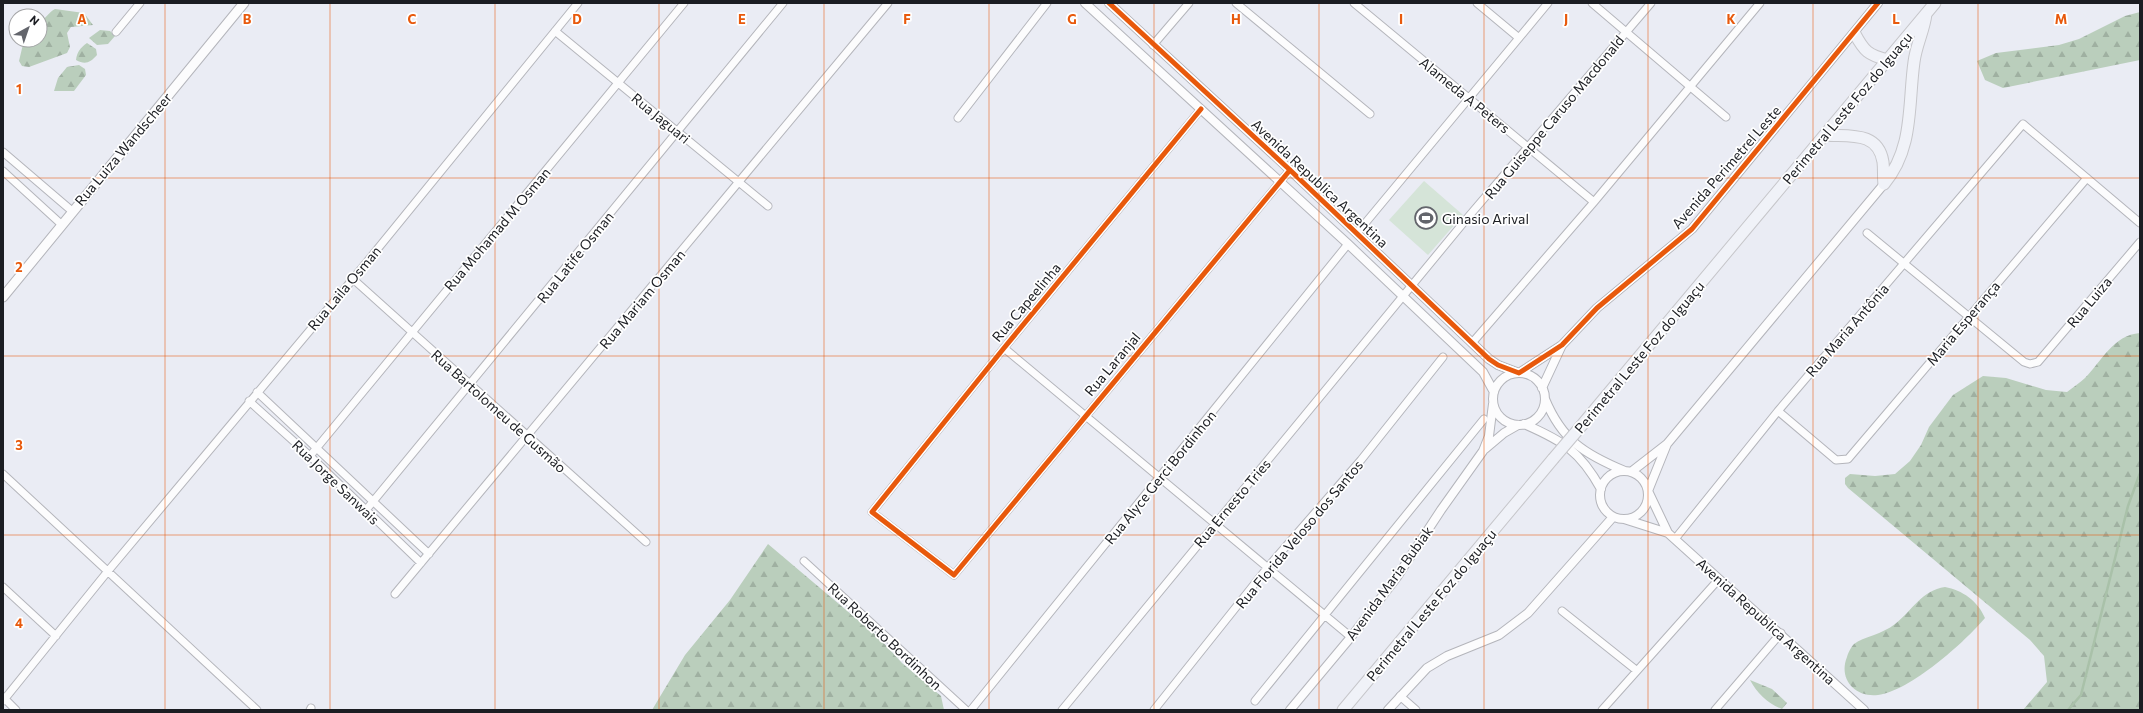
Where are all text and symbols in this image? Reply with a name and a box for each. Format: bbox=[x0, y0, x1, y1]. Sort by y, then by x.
north arrow bbox=[8, 8, 48, 48]
text: A bbox=[77, 11, 87, 27]
text: B bbox=[243, 11, 252, 27]
text: C bbox=[408, 11, 417, 27]
text: D bbox=[572, 11, 582, 27]
text: E bbox=[738, 11, 746, 27]
text: F bbox=[903, 11, 911, 27]
text: G bbox=[1067, 11, 1077, 27]
text: H bbox=[1231, 11, 1241, 27]
text: I bbox=[1399, 11, 1403, 27]
text: J bbox=[1564, 11, 1568, 27]
text: K bbox=[1726, 11, 1736, 27]
text: L bbox=[1892, 11, 1900, 27]
text: M bbox=[2055, 11, 2067, 27]
text: N bbox=[27, 12, 42, 28]
street label: Perimetral Leste Foz do Iguaçu bbox=[1778, 29, 1916, 187]
street label: Rua Guiseppe Caruso Macdonald bbox=[1481, 32, 1627, 202]
street label: Alameda A Peters bbox=[1416, 53, 1514, 137]
text: 1 bbox=[16, 81, 22, 97]
street label: Rua Luiza Wandscheer bbox=[71, 89, 175, 209]
street label: Rua Jaguari bbox=[628, 89, 694, 147]
street label: Avenida Perimetrel Leste bbox=[1668, 102, 1784, 232]
street label: Avenida Republica Argentina bbox=[1248, 115, 1392, 251]
street label: Rua Mohamad M Osman bbox=[440, 164, 554, 294]
sports icon: Ginasio Arival bbox=[1413, 205, 1439, 231]
street label: Rua Latife Osman bbox=[533, 208, 617, 306]
place label: Ginasio Arival bbox=[1442, 210, 1529, 227]
street label: Rua Laila Osman bbox=[304, 242, 384, 334]
street label: Rua Mariam Osman bbox=[595, 246, 689, 352]
text: 2 bbox=[15, 259, 23, 275]
street label: Rua Capeelinha bbox=[988, 259, 1064, 345]
street label: Rua Luiza bbox=[2063, 273, 2115, 331]
street label: Maria Esperança bbox=[1923, 277, 2003, 369]
street label: Perimetral Leste Foz do Iguaçu bbox=[1570, 278, 1708, 436]
street label: Rua Maria Antônia bbox=[1802, 280, 1892, 380]
street label: Rua Laranjal bbox=[1081, 329, 1143, 399]
street label: Rua Bartolomeu de Gusmão bbox=[428, 346, 570, 476]
street label: Rua Alyce Gerci Bordinhon bbox=[1101, 407, 1219, 547]
street label: Rua Jorge Sanwais bbox=[289, 436, 383, 528]
text: 3 bbox=[15, 437, 23, 453]
street label: Rua Ernesto Tries bbox=[1190, 455, 1274, 551]
street label: Rua Florida Veloso dos Santos bbox=[1232, 456, 1366, 612]
street label: Avenida Maria Bubiak bbox=[1342, 522, 1436, 643]
street label: Perimetral Leste Foz do Iguaçu bbox=[1362, 526, 1500, 684]
street label: Avenida Republica Argentina bbox=[1693, 554, 1839, 688]
street label: Rua Roberto Bordinhon bbox=[825, 579, 945, 693]
text: 4 bbox=[15, 615, 23, 631]

